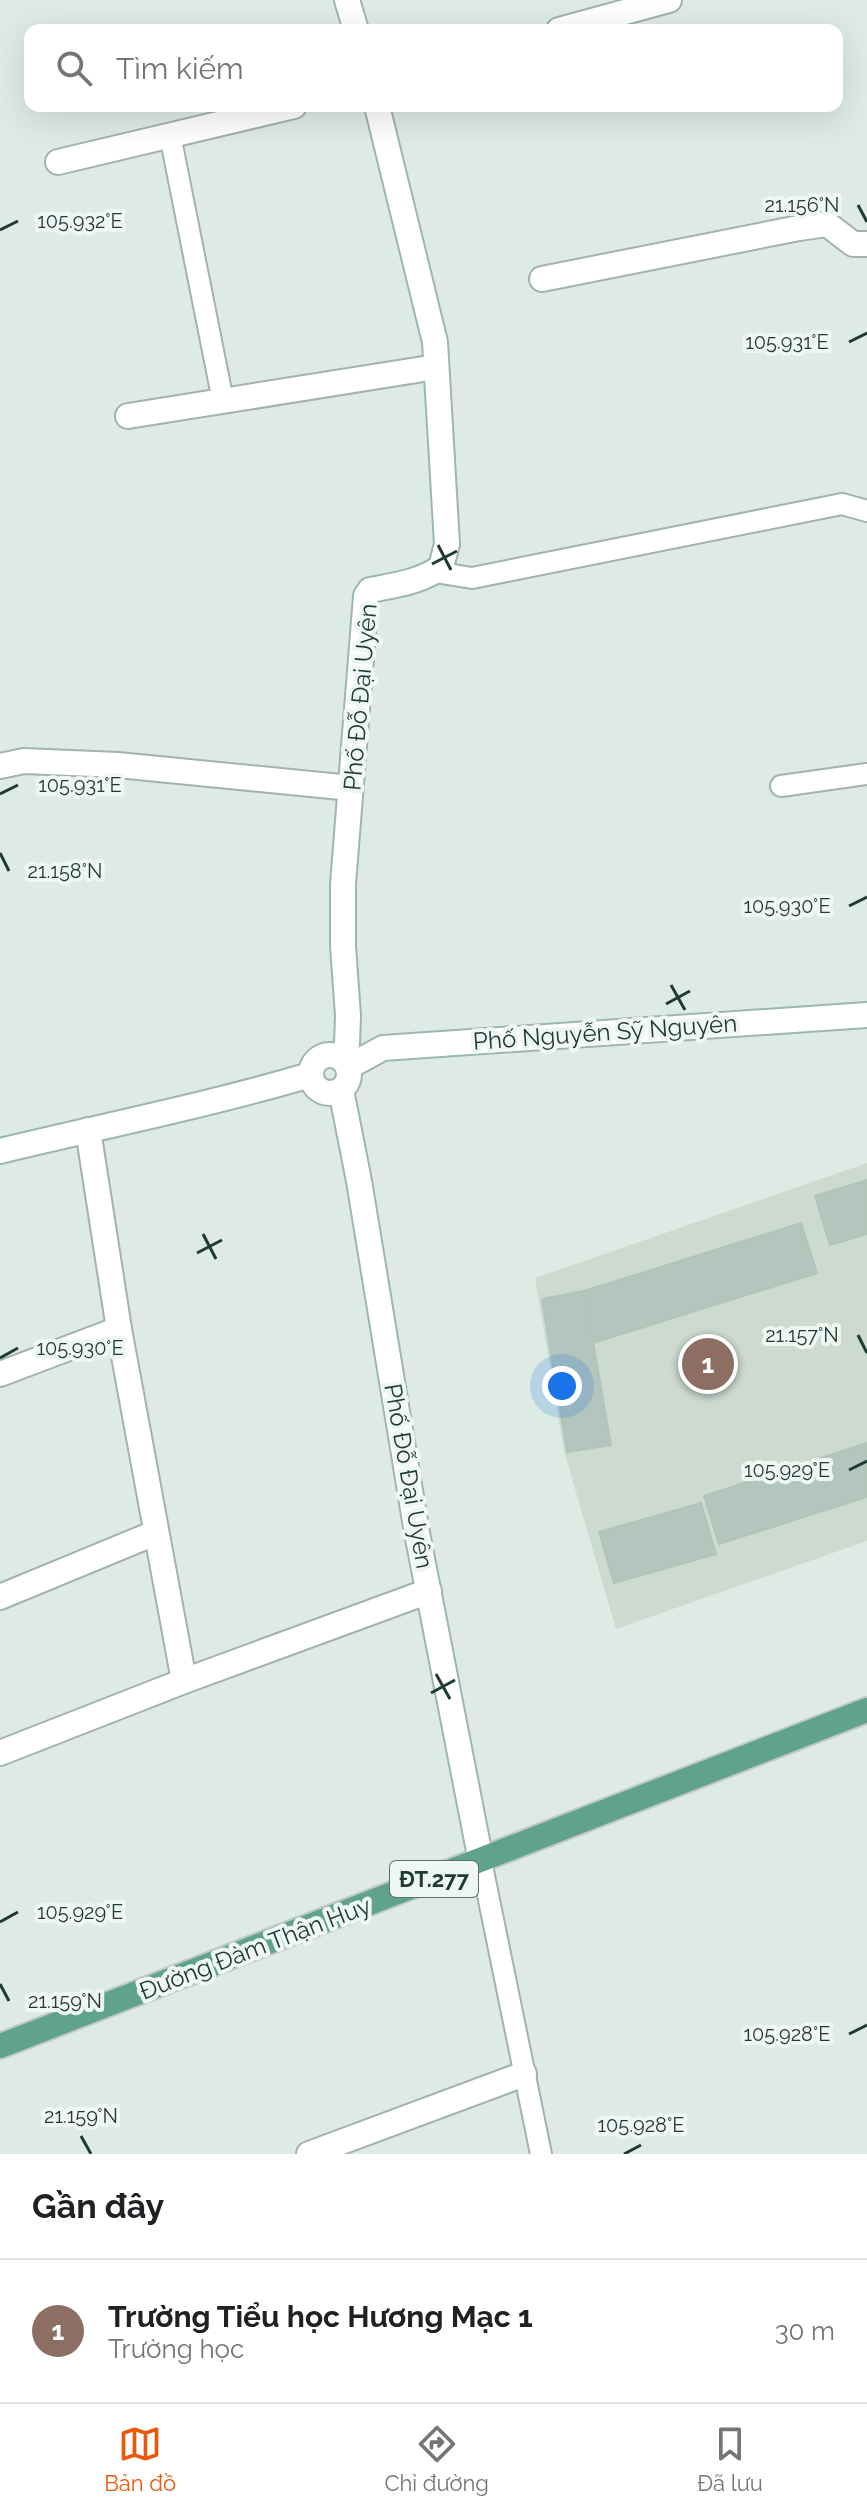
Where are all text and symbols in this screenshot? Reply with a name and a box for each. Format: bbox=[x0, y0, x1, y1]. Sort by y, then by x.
search box bbox=[24, 24, 843, 112]
icon: search bbox=[52, 46, 96, 90]
text: Tìm kiếm bbox=[116, 51, 244, 86]
text: 21.156°N bbox=[764, 193, 840, 217]
text: 105.932°E bbox=[37, 209, 123, 233]
text: 105.931°E bbox=[745, 330, 829, 354]
street label: Phố Đỗ Đại Uyên bbox=[337, 602, 383, 792]
text: 105.931°E bbox=[38, 773, 122, 797]
text: 21.158°N bbox=[28, 859, 102, 883]
text: 105.930°E bbox=[743, 894, 831, 918]
street label: Phố Nguyễn Sỹ Nguyên bbox=[472, 1008, 738, 1056]
text: 21.157°N bbox=[765, 1323, 839, 1347]
pin: 1 bbox=[682, 1334, 734, 1394]
text: 105.930°E bbox=[36, 1336, 124, 1360]
your location bbox=[542, 1366, 582, 1406]
street label: Phố Đỗ Đại Uyên bbox=[378, 1381, 440, 1571]
text: 105.929°E bbox=[744, 1458, 830, 1482]
road number: ĐT.277 bbox=[390, 1861, 478, 1897]
street label: Đường Đàm Thận Huy bbox=[135, 1890, 375, 2006]
text: 105.929°E bbox=[37, 1900, 123, 1924]
text: 21.159°N bbox=[28, 1989, 102, 2013]
text: 105.928°E bbox=[744, 2022, 830, 2046]
text: 21.159°N bbox=[44, 2104, 118, 2128]
text: 105.928°E bbox=[598, 2113, 684, 2137]
text: Gần đây bbox=[32, 2186, 164, 2226]
text: Trường Tiểu học Hương Mạc 1 bbox=[108, 2299, 533, 2334]
text: 1 bbox=[52, 2316, 64, 2346]
text: 30 m bbox=[775, 2316, 835, 2346]
text: Trường học bbox=[108, 2334, 244, 2364]
tab: Bản đồ bbox=[104, 2422, 176, 2496]
tab: Chỉ đường bbox=[384, 2422, 489, 2496]
tab: Đã lưu bbox=[697, 2422, 763, 2496]

